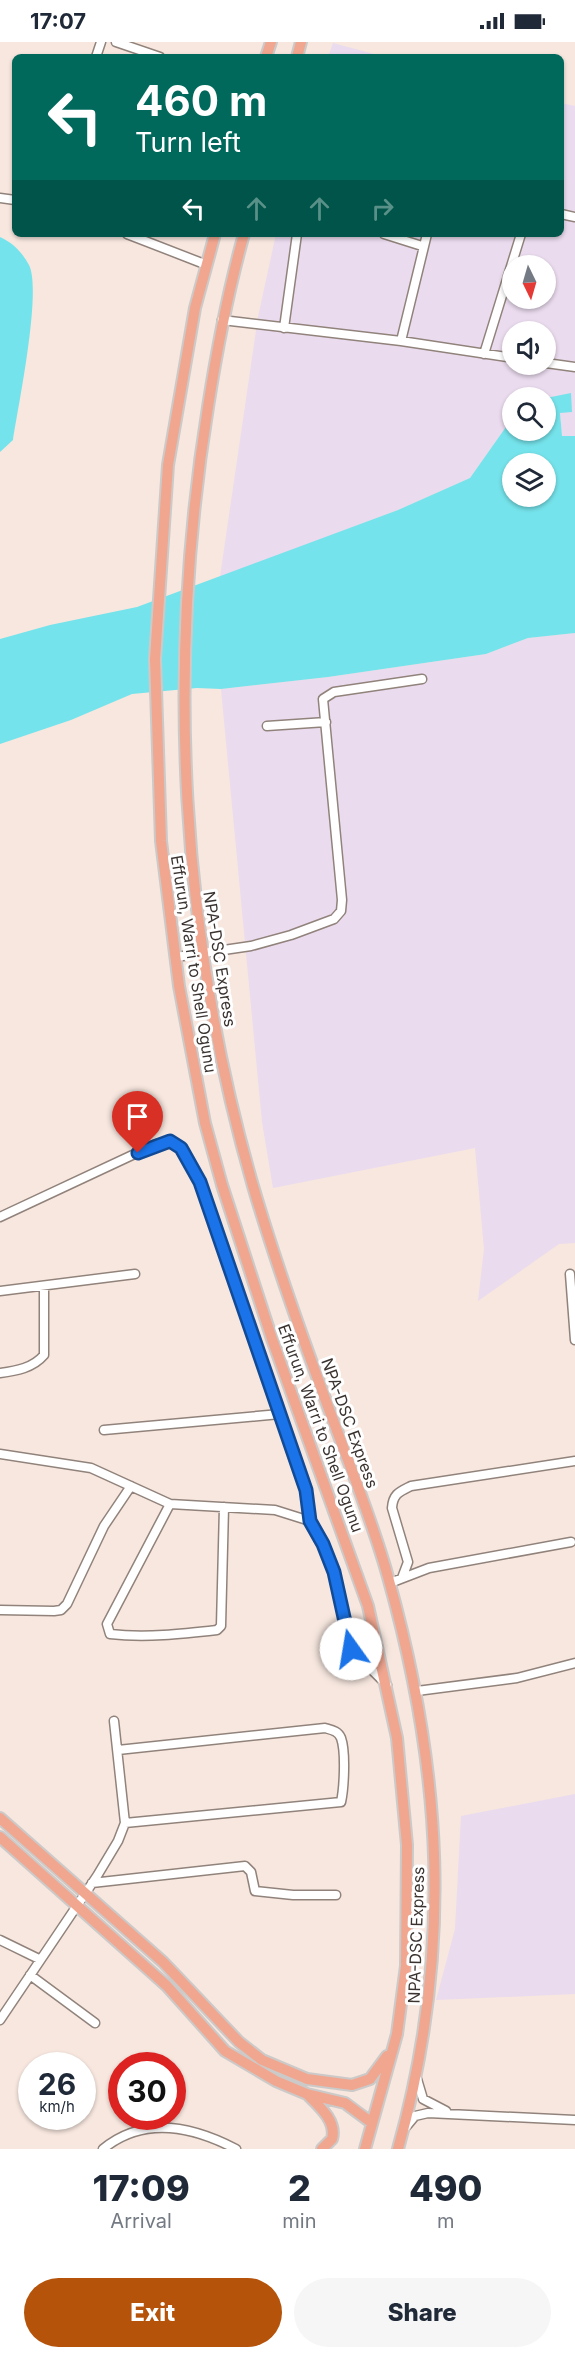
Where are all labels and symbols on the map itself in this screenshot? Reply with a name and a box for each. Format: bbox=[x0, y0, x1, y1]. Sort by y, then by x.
north arrow bbox=[502, 255, 556, 309]
street label: Effurun, Warri to Shell Ogunu bbox=[167, 854, 221, 1074]
street label: NPA-DSC Express bbox=[199, 890, 241, 1028]
pin bbox=[112, 1091, 163, 1153]
street label: Effurun, Warri to Shell Ogunu bbox=[274, 1321, 368, 1535]
street label: NPA-DSC Express bbox=[317, 1355, 383, 1491]
position arrow bbox=[319, 1617, 383, 1681]
street label: NPA-DSC Express bbox=[404, 1866, 428, 2004]
speed limit sign: 30 bbox=[108, 2052, 186, 2130]

